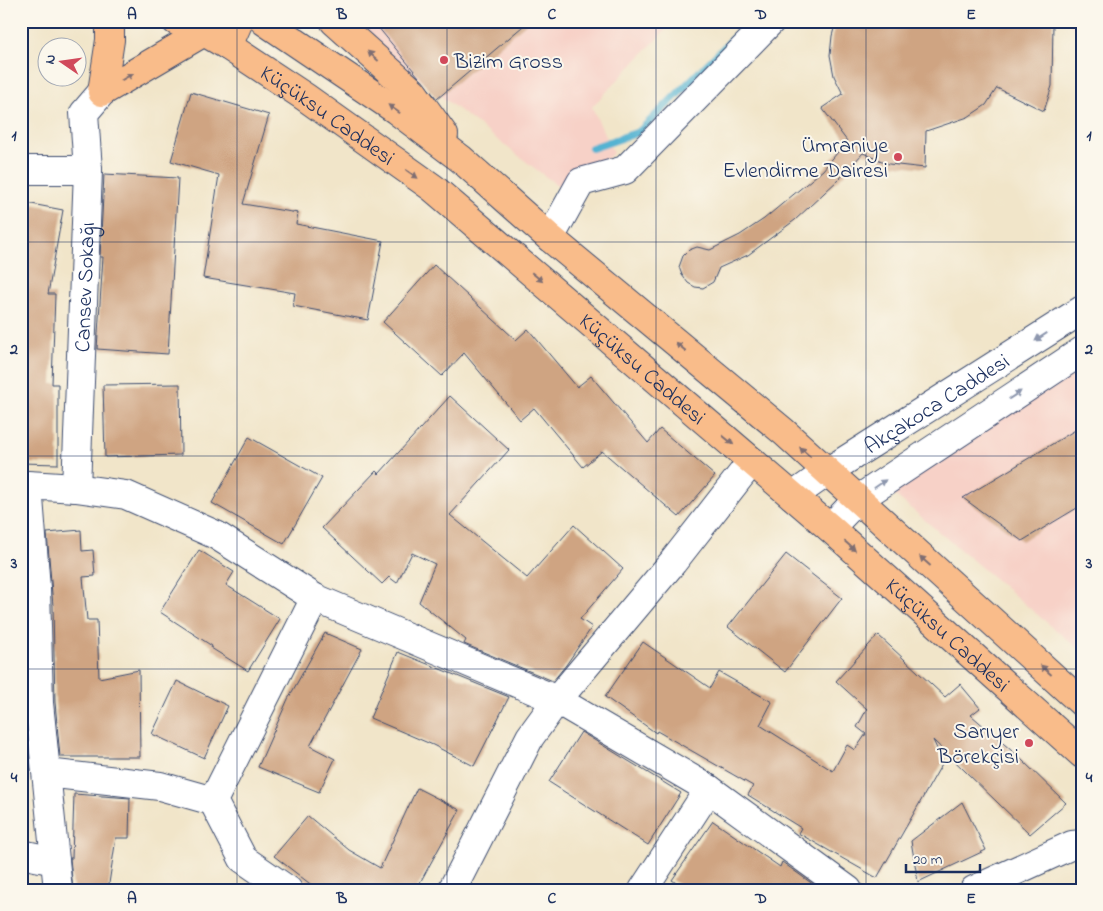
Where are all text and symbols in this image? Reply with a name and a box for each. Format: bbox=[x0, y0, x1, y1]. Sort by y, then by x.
text: A bbox=[127, 3, 137, 27]
text: B bbox=[336, 3, 348, 27]
text: C bbox=[548, 3, 557, 27]
text: D bbox=[754, 3, 767, 27]
text: E bbox=[966, 3, 976, 27]
north arrow bbox=[38, 38, 88, 88]
place label: Bizim Gross bbox=[453, 47, 563, 79]
one-way arrow bbox=[368, 50, 380, 62]
text: N bbox=[40, 52, 62, 66]
marker: Bizim Gross bbox=[438, 54, 450, 66]
street label: Küçüksu Caddesi bbox=[253, 58, 400, 175]
one-way arrow bbox=[120, 73, 135, 81]
one-way arrow bbox=[387, 104, 401, 114]
text: 1 bbox=[11, 124, 17, 148]
text: 1 bbox=[1086, 124, 1092, 148]
place label: Ümraniye Evlendirme Dairesi bbox=[722, 131, 888, 188]
marker: Ümraniye Evlendirme Dairesi bbox=[892, 151, 904, 163]
one-way arrow bbox=[405, 168, 418, 179]
street label: Cansev Sokağı bbox=[68, 222, 106, 353]
one-way arrow bbox=[531, 272, 544, 283]
street label: Küçüksu Caddesi bbox=[571, 307, 712, 434]
one-way arrow bbox=[1034, 332, 1047, 341]
text: 2 bbox=[9, 338, 18, 362]
text: 2 bbox=[1084, 338, 1093, 362]
one-way arrow bbox=[675, 341, 688, 352]
street label: Akçakoca Caddesi bbox=[859, 347, 1017, 463]
one-way arrow bbox=[1009, 390, 1022, 400]
one-way arrow bbox=[721, 434, 734, 445]
one-way arrow bbox=[799, 446, 811, 458]
one-way arrow bbox=[873, 479, 887, 489]
one-way arrow bbox=[844, 540, 856, 552]
text: 3 bbox=[10, 552, 18, 576]
text: 3 bbox=[1085, 552, 1093, 576]
one-way arrow bbox=[920, 555, 932, 567]
street label: Küçüksu Caddesi bbox=[877, 572, 1016, 701]
one-way arrow bbox=[1040, 664, 1052, 676]
place label: Sarıyer Börekçisi bbox=[937, 717, 1019, 774]
marker: Sarıyer Börekçisi bbox=[1023, 737, 1035, 749]
text: 4 bbox=[10, 766, 18, 790]
text: 4 bbox=[1085, 766, 1093, 790]
scale bar bbox=[906, 841, 979, 873]
text: 20 m bbox=[913, 849, 943, 871]
text: A bbox=[127, 887, 137, 911]
text: B bbox=[336, 887, 348, 911]
text: C bbox=[548, 887, 557, 911]
text: D bbox=[754, 887, 767, 911]
text: E bbox=[966, 887, 976, 911]

